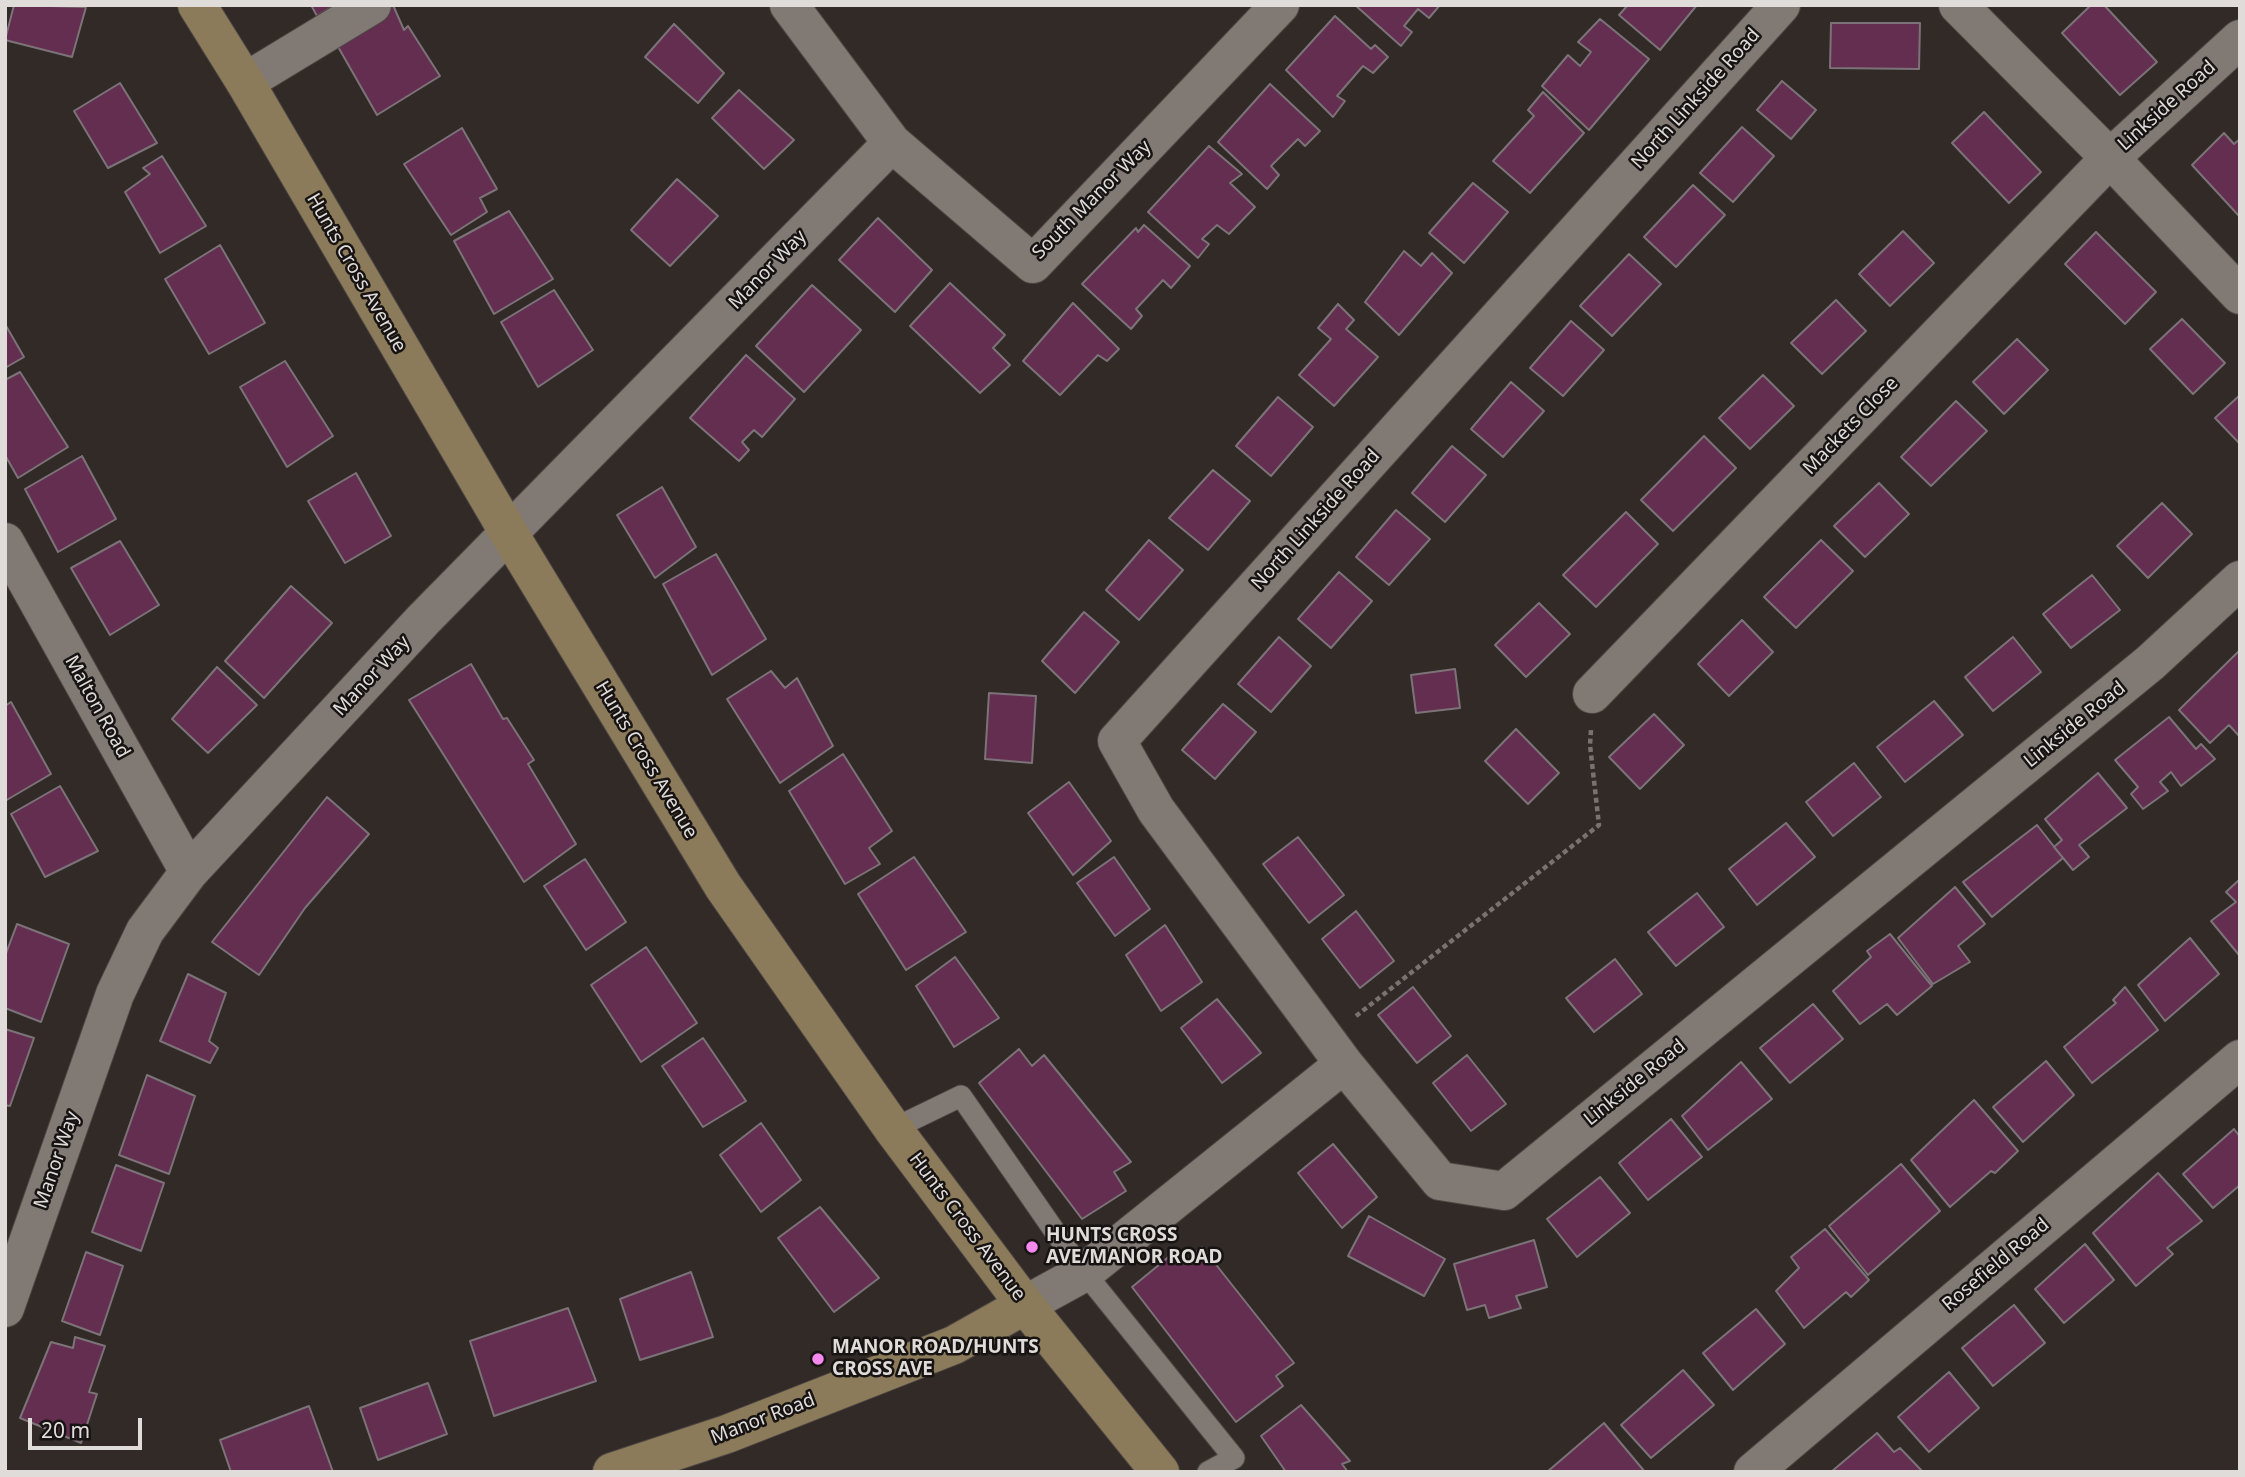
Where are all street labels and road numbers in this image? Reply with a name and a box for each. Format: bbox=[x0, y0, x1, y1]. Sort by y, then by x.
street label: North Linkside Road bbox=[1627, 24, 1765, 174]
street label: Linkside Road bbox=[2113, 56, 2221, 156]
street label: South Manor Way bbox=[1028, 136, 1156, 264]
street label: Hunts Cross Avenue bbox=[301, 190, 411, 356]
street label: Manor Way bbox=[725, 226, 811, 314]
street label: Mackets Close bbox=[1799, 372, 1903, 480]
street label: North Linkside Road bbox=[1247, 445, 1385, 595]
street label: Manor Way bbox=[329, 631, 415, 721]
street label: Malton Road bbox=[60, 652, 134, 762]
street label: Hunts Cross Avenue bbox=[590, 677, 702, 843]
street label: Linkside Road bbox=[2020, 677, 2130, 773]
street label: Linkside Road bbox=[1580, 1035, 1690, 1131]
street label: Manor Way bbox=[30, 1108, 84, 1212]
street label: Hunts Cross Avenue bbox=[904, 1149, 1030, 1305]
street label: Rosefield Road bbox=[1938, 1214, 2054, 1316]
street label: Manor Road bbox=[708, 1389, 818, 1449]

